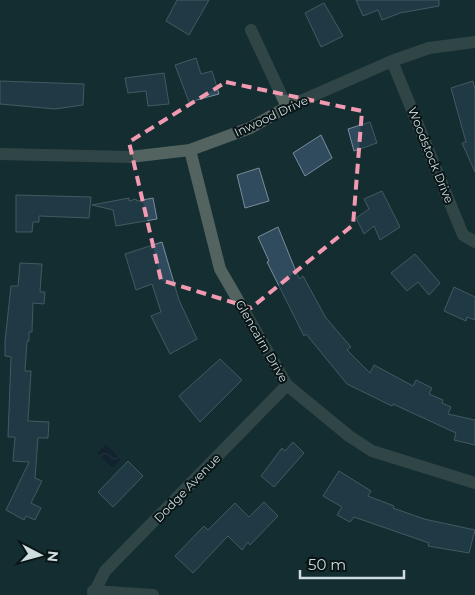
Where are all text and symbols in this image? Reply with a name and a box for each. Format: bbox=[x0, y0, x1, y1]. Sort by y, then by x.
street label: Inwood Drive bbox=[232, 92, 310, 140]
street label: Woodstock Drive bbox=[405, 105, 457, 205]
street label: Glencairn Drive bbox=[232, 297, 292, 385]
street label: Dodge Avenue bbox=[151, 451, 223, 525]
north arrow bbox=[15, 530, 65, 580]
scale bar bbox=[300, 548, 404, 580]
text: N bbox=[43, 550, 62, 563]
text: 50 m bbox=[308, 555, 346, 574]

